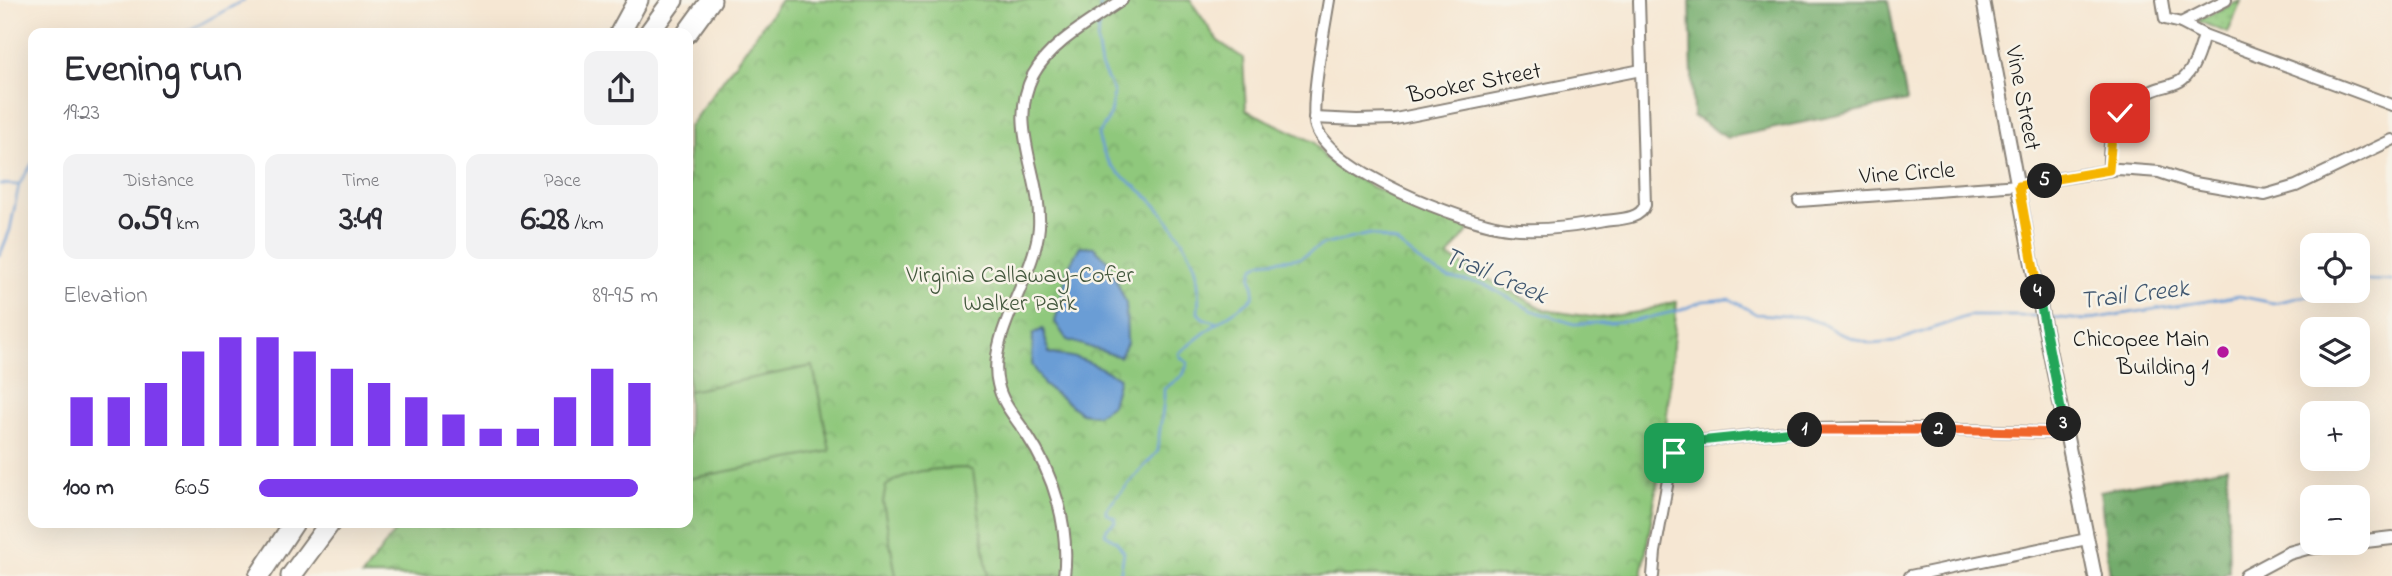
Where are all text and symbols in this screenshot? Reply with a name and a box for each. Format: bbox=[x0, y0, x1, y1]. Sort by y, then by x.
street label: Vine Street bbox=[1994, 42, 2049, 154]
text: Evening run bbox=[63, 43, 242, 99]
button: share bbox=[584, 51, 658, 125]
street label: Booker Street bbox=[1404, 54, 1544, 115]
pin bbox=[2090, 83, 2150, 143]
icon: check bbox=[2101, 94, 2139, 132]
text: 19:23 bbox=[63, 97, 100, 130]
street label: Vine Circle bbox=[1857, 154, 1956, 195]
pin: 5 bbox=[2028, 164, 2062, 198]
text: 5 bbox=[2039, 167, 2050, 194]
text: Distance bbox=[124, 168, 194, 195]
text: Time bbox=[342, 168, 379, 195]
text: Pace bbox=[544, 168, 581, 195]
text: 0.59 bbox=[119, 195, 171, 246]
text: 3:49 bbox=[339, 195, 382, 246]
text: 6:28 bbox=[521, 195, 570, 246]
text: km bbox=[171, 211, 199, 238]
text: /km bbox=[570, 211, 603, 238]
map controls bbox=[2300, 233, 2370, 555]
button: locate bbox=[2300, 233, 2370, 303]
water label: Trail Creek bbox=[1437, 238, 1554, 316]
park label: Virginia Callaway-Cofer Walker Park bbox=[905, 259, 1134, 322]
water label: Trail Creek bbox=[2078, 270, 2193, 322]
pin: 4 bbox=[2021, 274, 2056, 310]
text: 4 bbox=[2034, 278, 2041, 305]
text: Elevation bbox=[63, 280, 148, 313]
text: 89–95 m bbox=[592, 280, 658, 313]
button: layers bbox=[2300, 317, 2370, 387]
place label: Chicopee Main Building 1 bbox=[2073, 323, 2209, 386]
marker: Chicopee Main Building 1 bbox=[2215, 344, 2231, 360]
button: + bbox=[2300, 401, 2370, 471]
pin: 3 bbox=[2046, 406, 2082, 442]
text: 3 bbox=[2060, 410, 2067, 437]
pin: 1 bbox=[1787, 412, 1822, 448]
pin: 2 bbox=[1922, 412, 1956, 448]
text: 1 bbox=[1801, 416, 1808, 443]
text: 2 bbox=[1934, 416, 1943, 443]
pin bbox=[1644, 423, 1704, 483]
icon: arrive bbox=[1655, 434, 1693, 472]
text: 100 m bbox=[63, 472, 114, 505]
text: 6:05 bbox=[175, 472, 210, 505]
button: − bbox=[2300, 485, 2370, 555]

